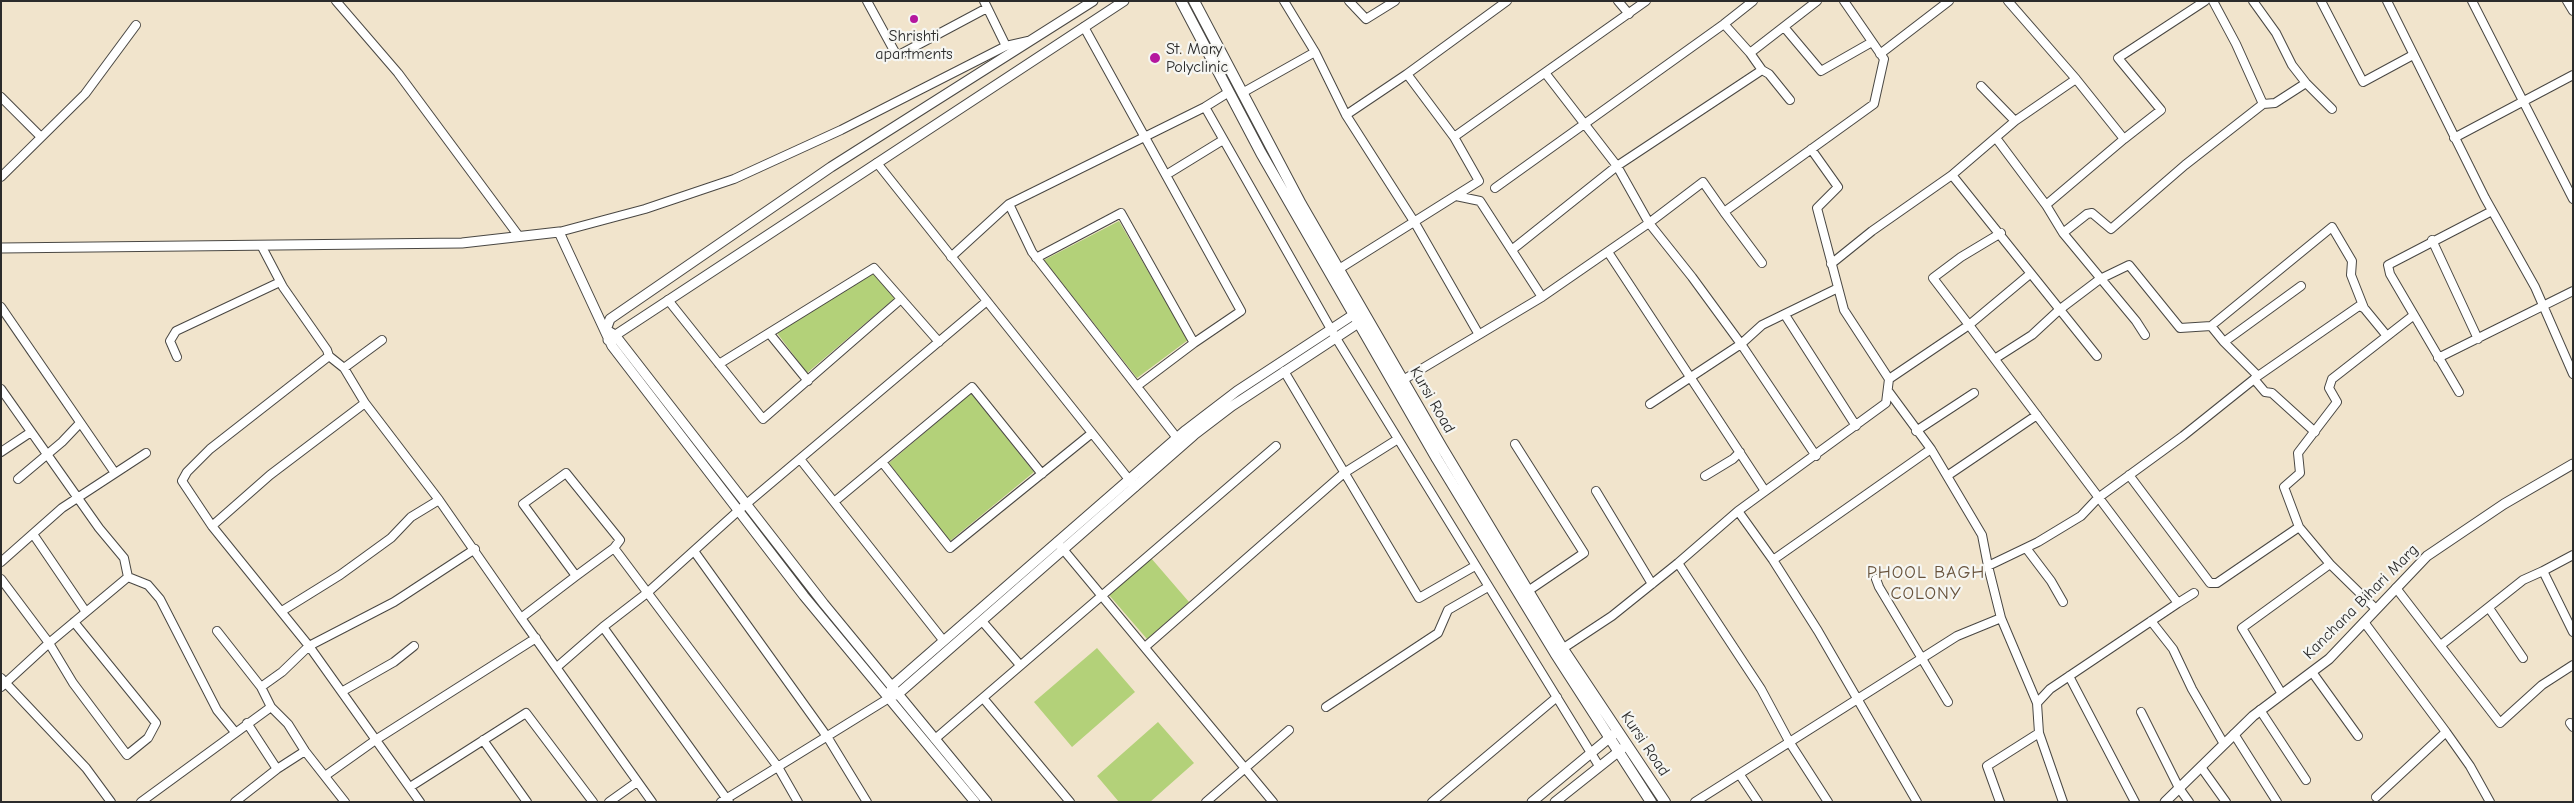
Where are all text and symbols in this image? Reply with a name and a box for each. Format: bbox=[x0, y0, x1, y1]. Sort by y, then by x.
marker: Shrishti apartments bbox=[908, 13, 920, 25]
place label: Shrishti apartments bbox=[875, 26, 953, 64]
place label: St. Mary Polyclinic bbox=[1166, 39, 1228, 77]
marker: St. Mary Polyclinic bbox=[1148, 51, 1162, 65]
street label: Kursi Road bbox=[1405, 363, 1459, 437]
street label: Kanchana Bihari Marg bbox=[2299, 540, 2423, 664]
district label: PHOOL BAGH COLONY bbox=[1865, 562, 1987, 604]
street label: Kursi Road bbox=[1616, 708, 1674, 780]

